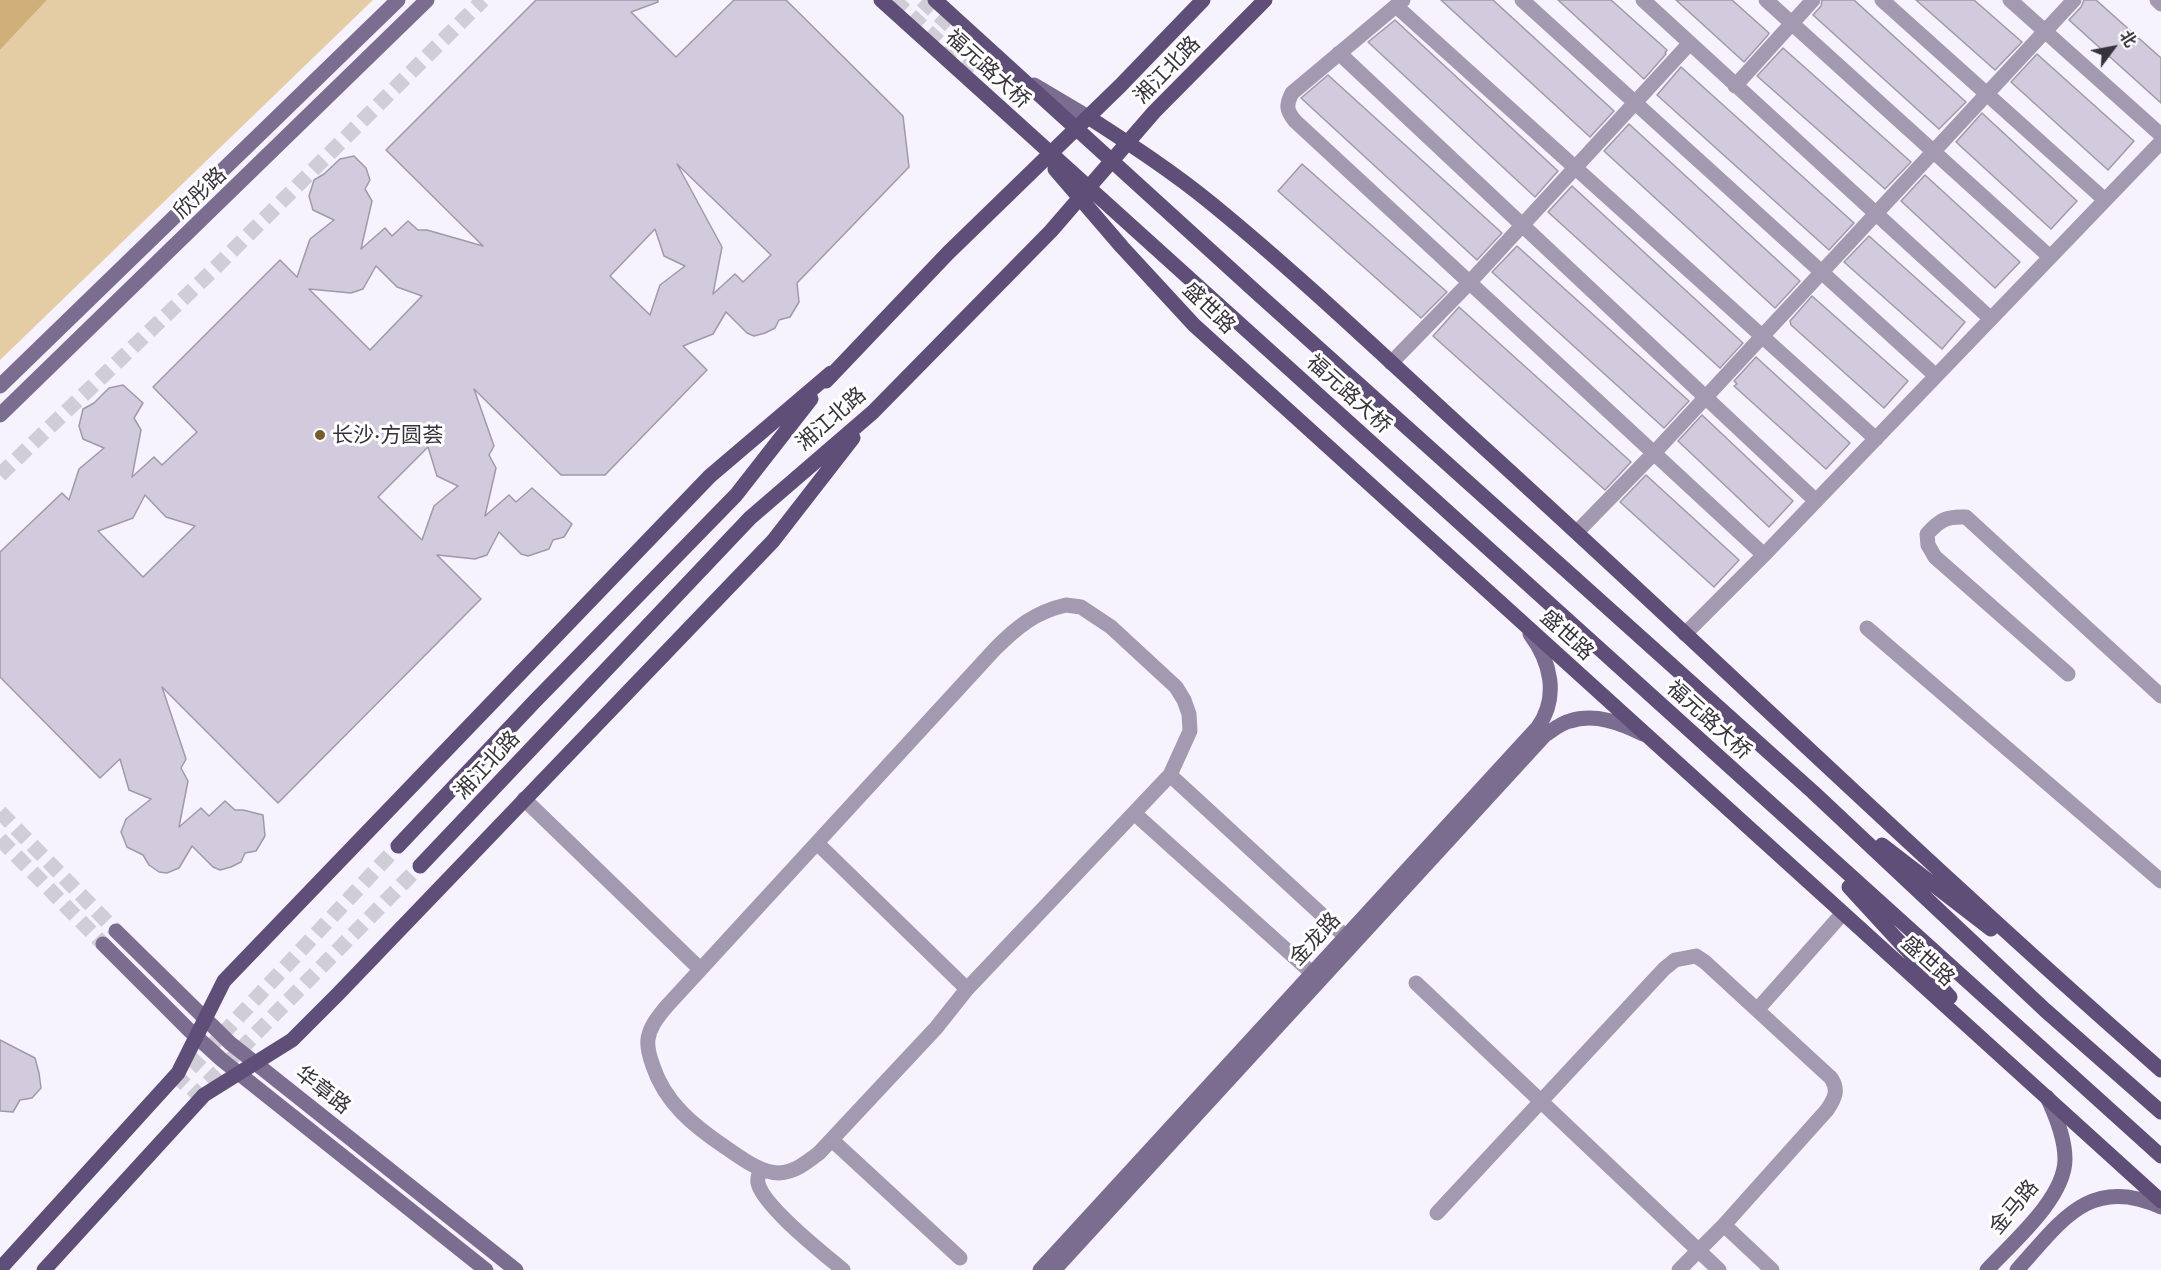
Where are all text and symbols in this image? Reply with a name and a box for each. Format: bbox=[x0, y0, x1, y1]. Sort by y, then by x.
north arrow bbox=[2083, 18, 2143, 78]
street label: 福元路大桥 bbox=[941, 25, 1035, 113]
text: 北 bbox=[2116, 26, 2141, 51]
street label: 湘江北路 bbox=[1129, 31, 1205, 109]
street label: 欣彤路 bbox=[169, 162, 231, 224]
street label: 盛世路 bbox=[1178, 277, 1240, 339]
street label: 福元路大桥 bbox=[1302, 350, 1396, 438]
street label: 湘江北路 bbox=[791, 382, 871, 456]
place label: 长沙·方圆荟 bbox=[332, 422, 443, 448]
marker: 长沙·方圆荟 bbox=[313, 428, 327, 442]
street label: 盛世路 bbox=[1535, 605, 1599, 665]
street label: 福元路大桥 bbox=[1662, 676, 1756, 764]
street label: 湘江北路 bbox=[449, 726, 525, 804]
street label: 金龙路 bbox=[1284, 907, 1346, 971]
street label: 盛世路 bbox=[1896, 931, 1960, 991]
street label: 华章路 bbox=[290, 1061, 356, 1119]
street label: 金马路 bbox=[1984, 1175, 2044, 1239]

